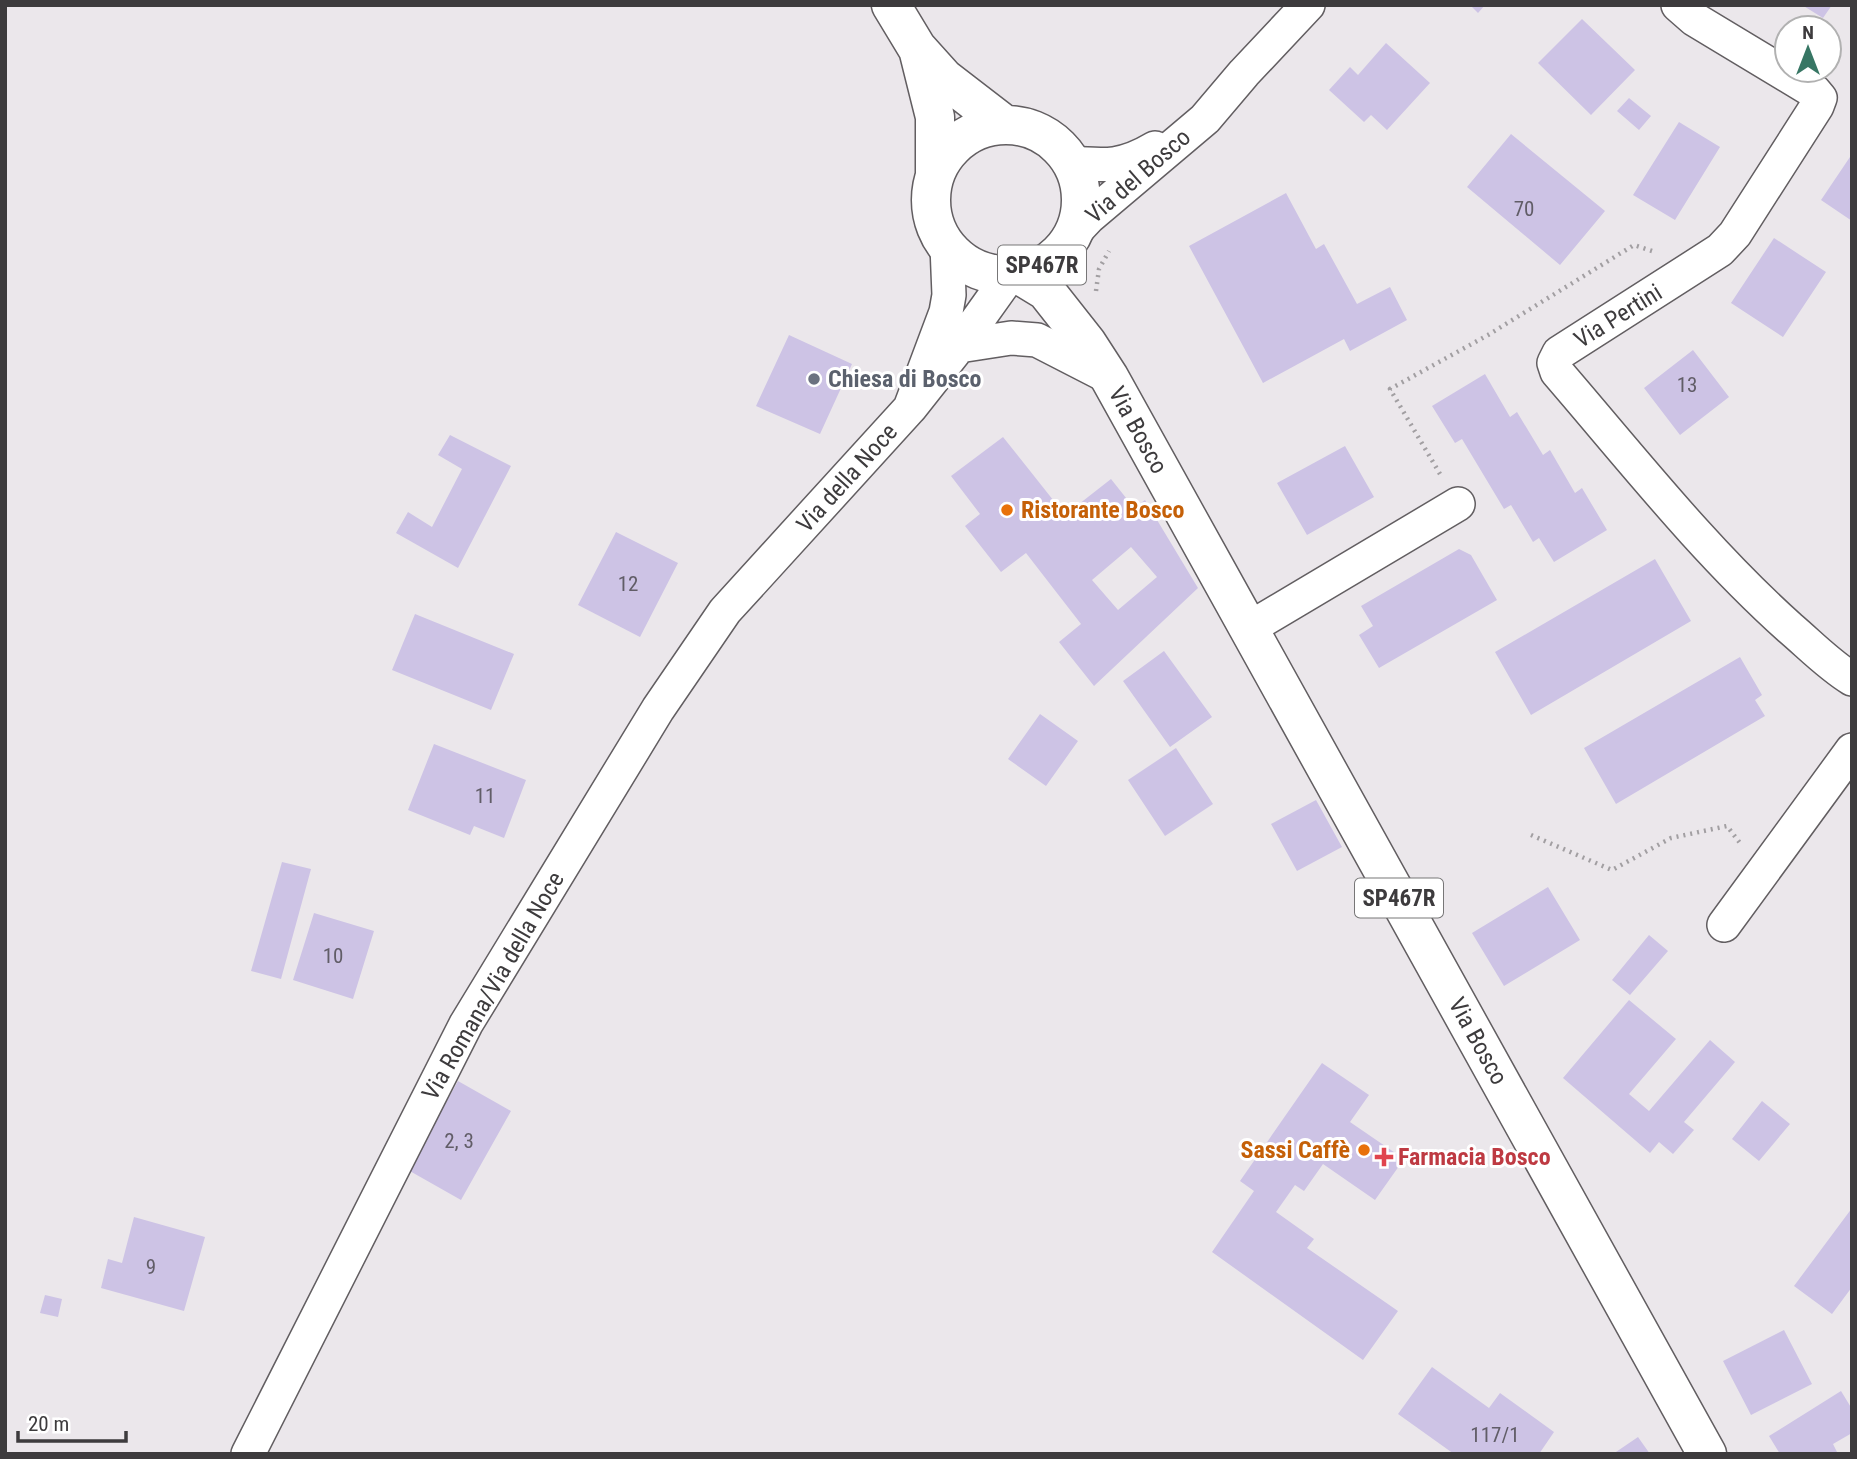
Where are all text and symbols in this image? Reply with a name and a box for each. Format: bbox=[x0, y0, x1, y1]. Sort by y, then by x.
north arrow bbox=[1773, 14, 1843, 84]
text: N bbox=[1802, 21, 1814, 44]
street label: Via del Bosco bbox=[1080, 123, 1196, 229]
house number: 70 bbox=[1514, 197, 1534, 221]
road number: SP467R bbox=[998, 246, 1086, 284]
street label: Via Pertini bbox=[1569, 278, 1667, 354]
place label: Chiesa di Bosco bbox=[828, 365, 982, 393]
marker: Chiesa di Bosco bbox=[806, 371, 822, 387]
house number: 13 bbox=[1677, 373, 1697, 397]
street label: Via Bosco bbox=[1103, 382, 1173, 478]
street label: Via della Noce bbox=[791, 418, 903, 538]
place label: Ristorante Bosco bbox=[1021, 496, 1185, 524]
marker: Ristorante Bosco bbox=[999, 502, 1015, 518]
house number: 12 bbox=[618, 572, 638, 596]
house number: 11 bbox=[475, 784, 495, 808]
street label: Via Romana/Via della Noce bbox=[416, 867, 570, 1105]
road number: SP467R bbox=[1355, 878, 1443, 917]
house number: 10 bbox=[323, 944, 343, 968]
street label: Via Bosco bbox=[1443, 993, 1513, 1089]
house number: 2, 3 bbox=[444, 1129, 474, 1153]
place label: Sassi Caffè bbox=[1240, 1136, 1350, 1164]
marker: Sassi Caffè bbox=[1356, 1142, 1372, 1158]
place label: Farmacia Bosco bbox=[1398, 1143, 1551, 1171]
marker: Farmacia Bosco bbox=[1376, 1149, 1392, 1165]
house number: 9 bbox=[146, 1255, 156, 1279]
scale bar bbox=[18, 1400, 126, 1444]
text: 20 m bbox=[28, 1412, 69, 1436]
house number: 117/1 bbox=[1470, 1423, 1520, 1447]

